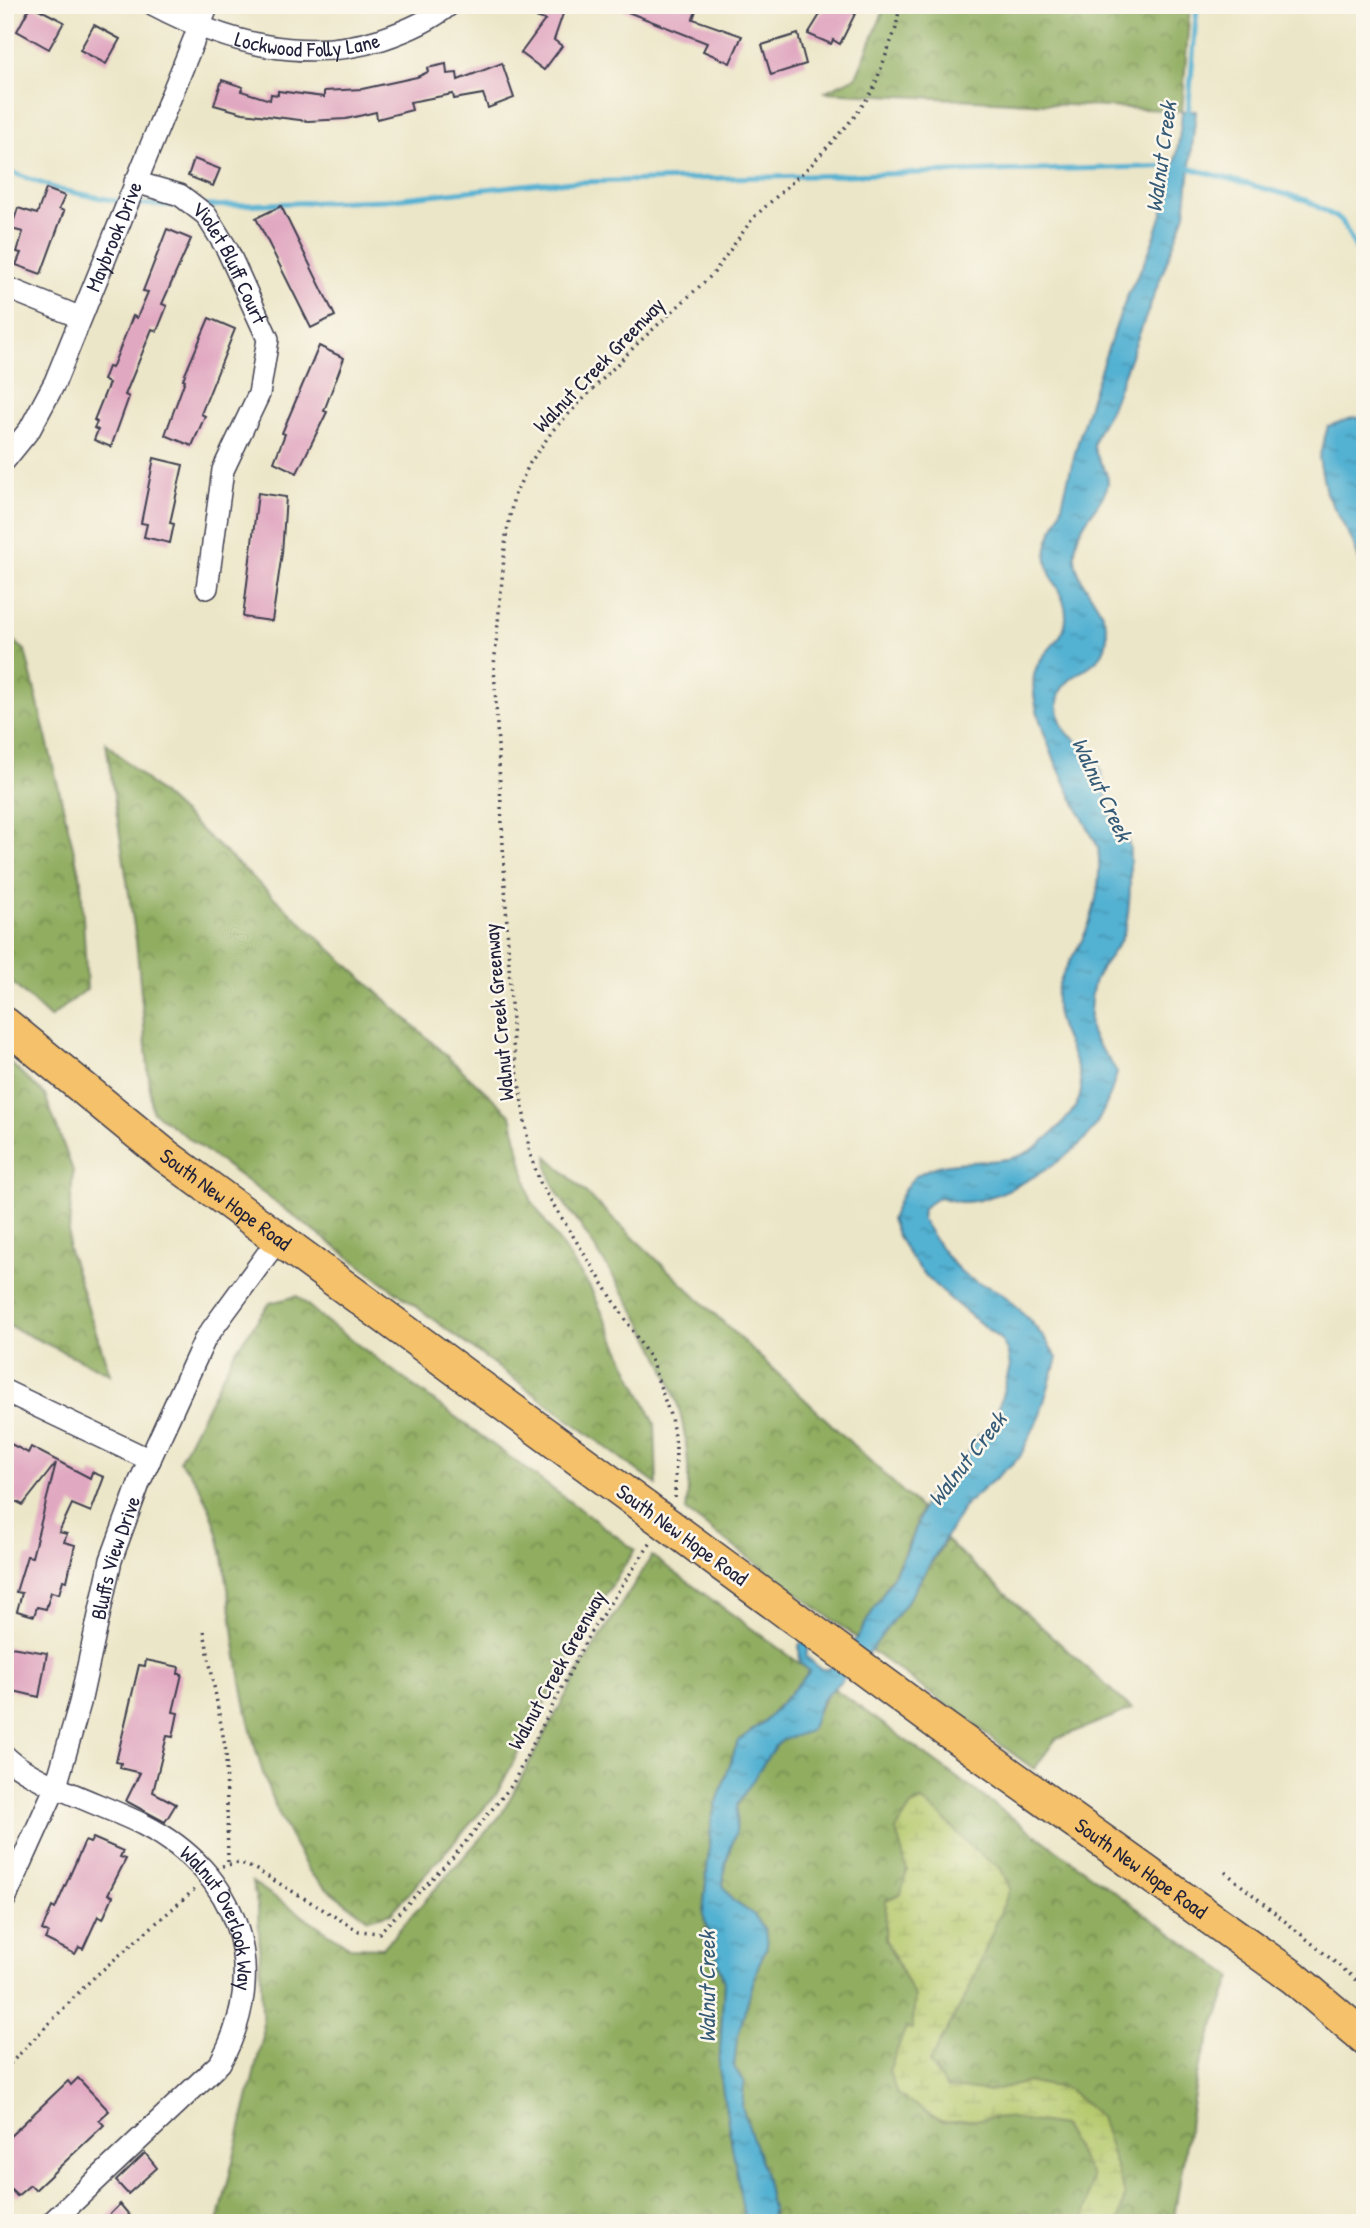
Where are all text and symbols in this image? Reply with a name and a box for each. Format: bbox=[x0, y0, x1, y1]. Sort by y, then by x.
street label: Lockwood Folly Lane bbox=[232, 24, 383, 64]
water label: Walnut Creek bbox=[1137, 97, 1184, 214]
street label: Maybrook Drive bbox=[78, 177, 149, 296]
street label: Violet Bluff Court bbox=[186, 194, 275, 329]
street label: Walnut Creek Greenway bbox=[526, 291, 671, 439]
water label: Walnut Creek bbox=[1065, 732, 1141, 848]
street label: Walnut Creek Greenway bbox=[476, 922, 521, 1102]
street label: South New Hope Road bbox=[154, 1141, 297, 1257]
water label: Walnut Creek bbox=[920, 1403, 1015, 1512]
street label: South New Hope Road bbox=[611, 1477, 754, 1592]
street label: Bluffs View Drive bbox=[84, 1492, 147, 1622]
street label: Walnut Creek Greenway bbox=[501, 1585, 612, 1755]
street label: South New Hope Road bbox=[1069, 1811, 1213, 1925]
street label: Walnut Overlook Way bbox=[174, 1839, 259, 1992]
water label: Walnut Creek bbox=[691, 1929, 722, 2043]

